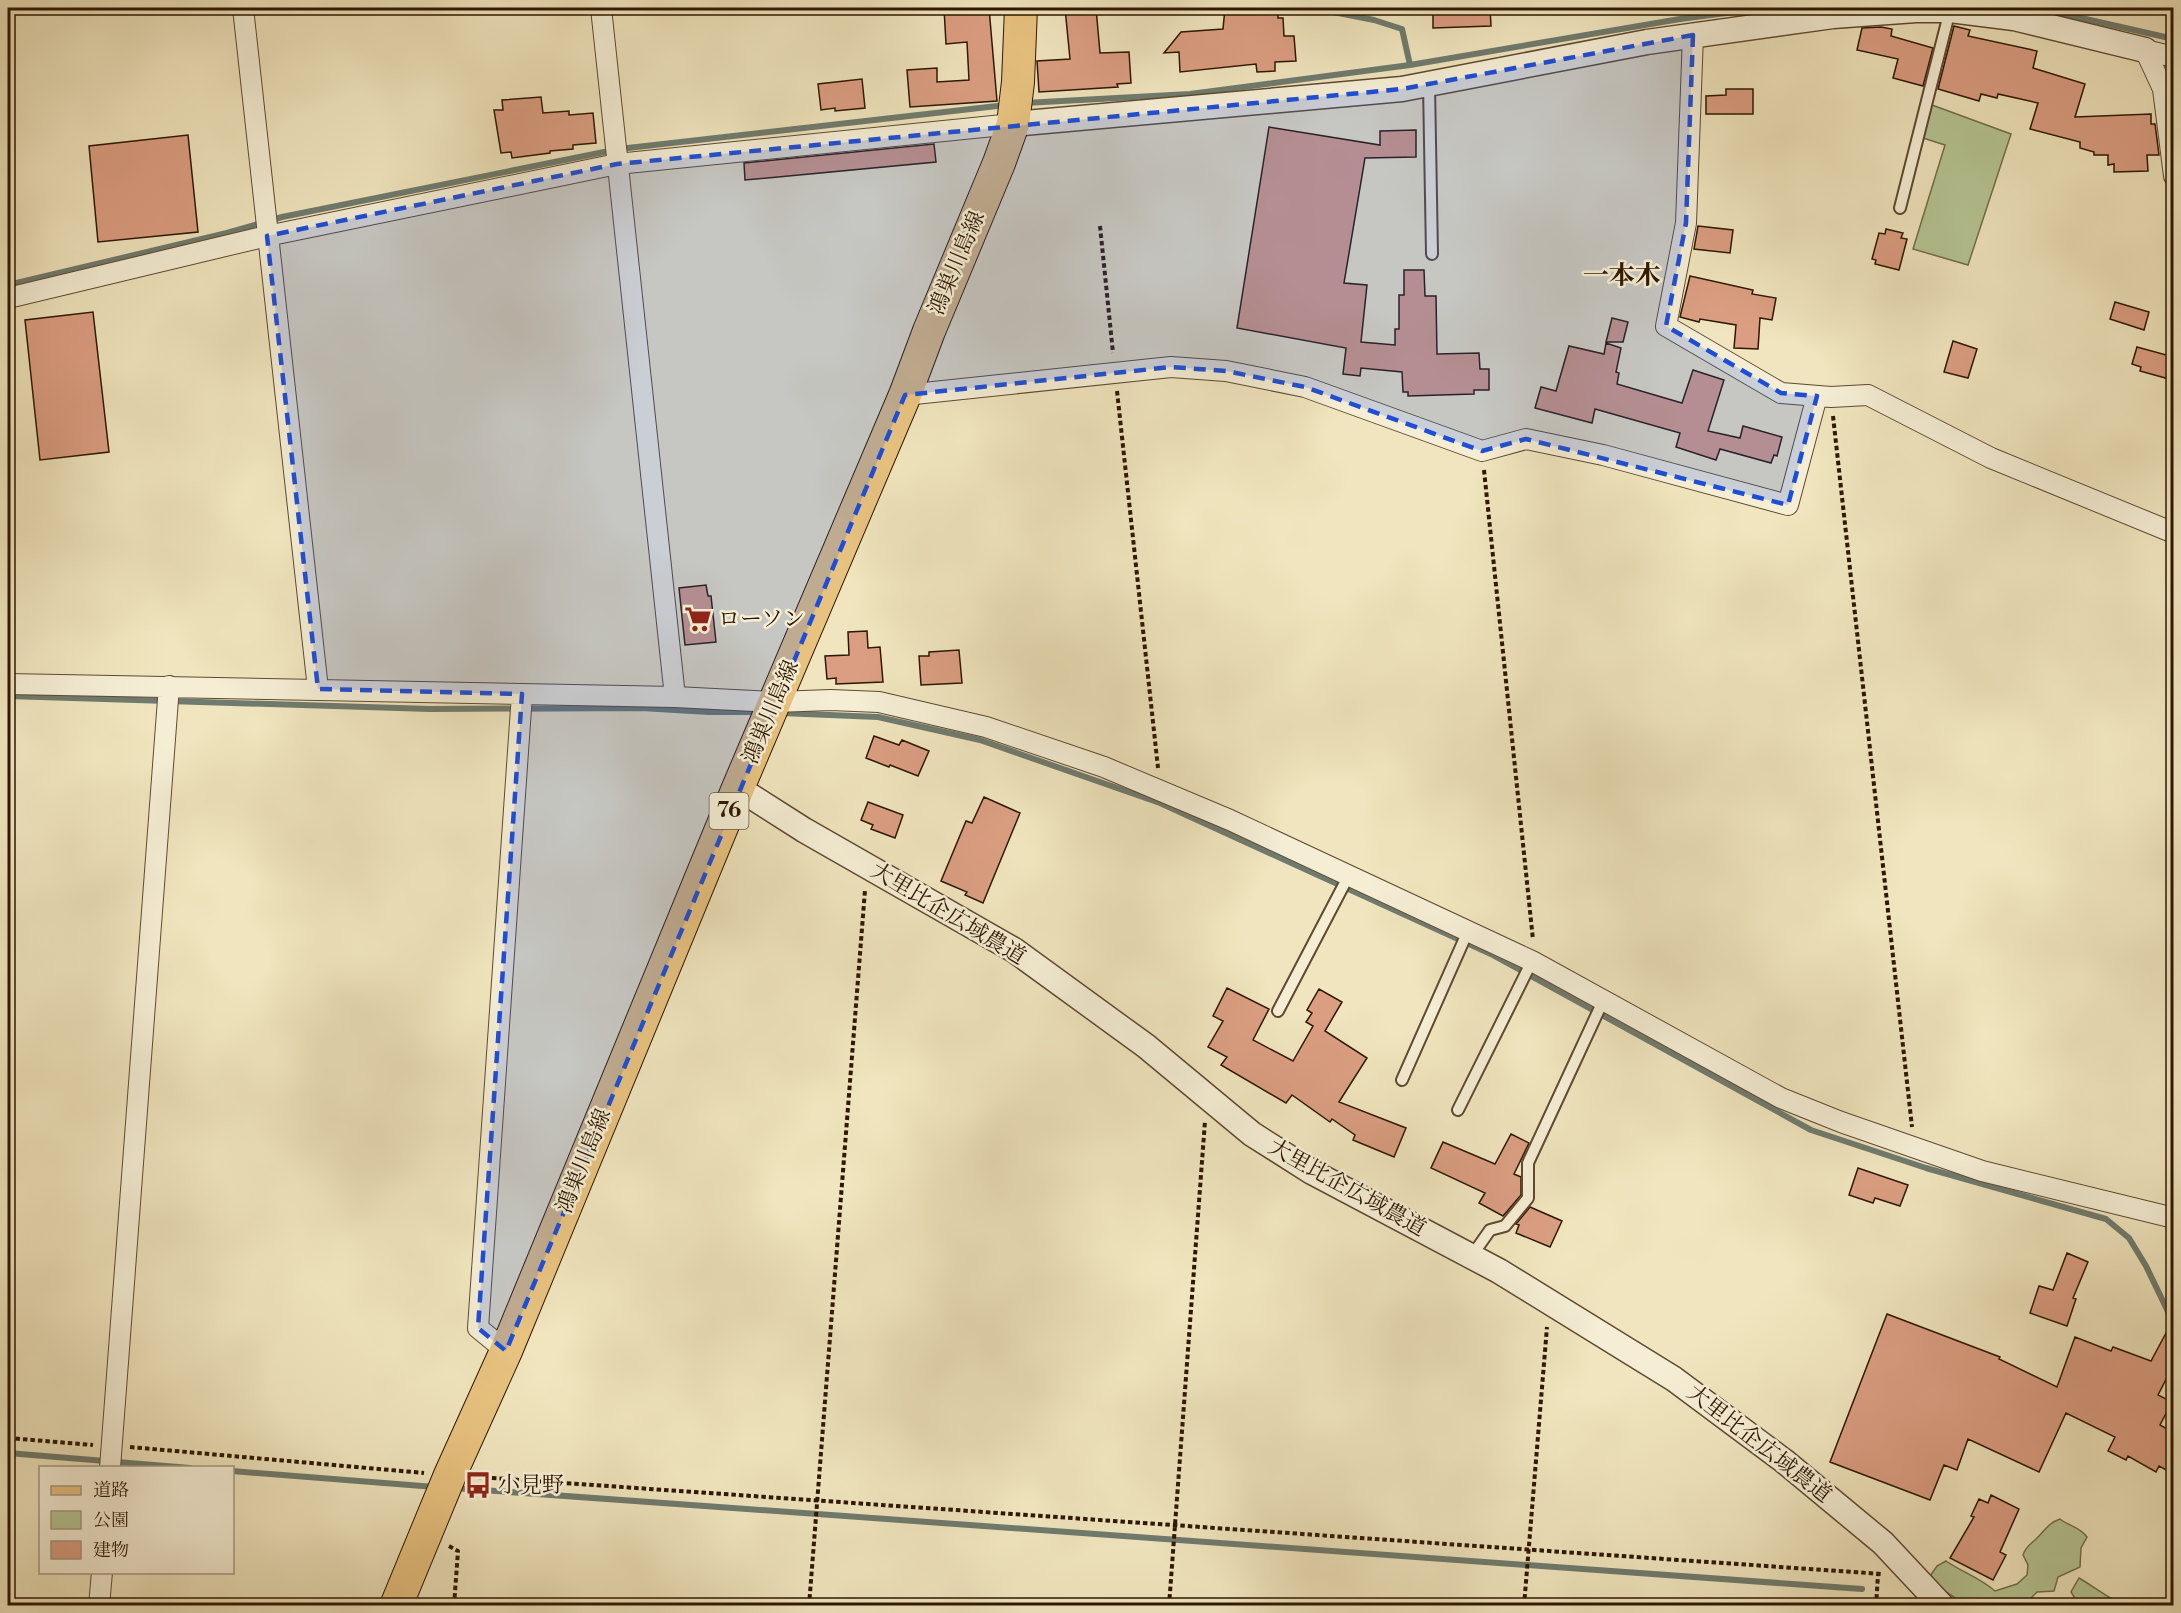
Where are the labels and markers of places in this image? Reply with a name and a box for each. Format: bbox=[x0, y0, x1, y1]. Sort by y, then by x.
supermarket icon: ローソン bbox=[683, 604, 713, 634]
place label: ローソン bbox=[718, 606, 805, 633]
bus stop icon: 小見野 bbox=[463, 1470, 493, 1500]
place label: 小見野 bbox=[498, 1472, 564, 1499]

